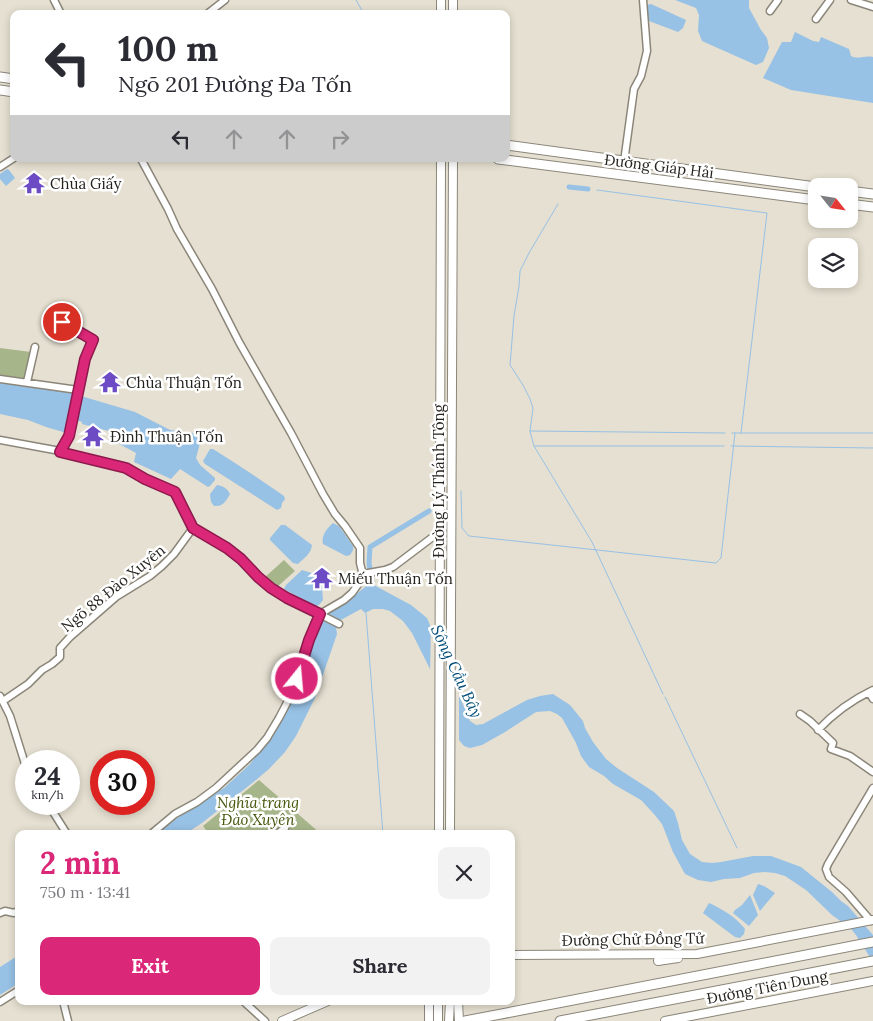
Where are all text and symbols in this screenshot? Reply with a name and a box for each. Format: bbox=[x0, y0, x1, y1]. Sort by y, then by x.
text: 100 m bbox=[118, 26, 218, 71]
icon: left bbox=[35, 30, 100, 95]
text: Ngõ 201 Đường Đa Tốn bbox=[118, 70, 352, 98]
icon: left bbox=[167, 125, 195, 153]
icon: ahead bbox=[220, 125, 248, 153]
icon: ahead bbox=[273, 125, 301, 153]
icon: right bbox=[326, 125, 354, 153]
street label: Đường Giáp Hải bbox=[603, 150, 715, 182]
temple icon: Chùa Giấy bbox=[21, 170, 47, 196]
place label: Chùa Giấy bbox=[50, 174, 121, 193]
north arrow bbox=[808, 178, 858, 228]
map controls bbox=[808, 178, 858, 288]
button: layers bbox=[808, 238, 858, 288]
pin bbox=[41, 301, 83, 343]
icon: arrive bbox=[48, 308, 76, 336]
temple icon: Chùa Thuận Tốn bbox=[97, 369, 123, 395]
place label: Chùa Thuận Tốn bbox=[126, 373, 242, 392]
street label: Đường Lý Thánh Tông bbox=[429, 403, 448, 558]
temple icon: Đình Thuận Tốn bbox=[80, 423, 106, 449]
place label: Đình Thuận Tốn bbox=[110, 427, 223, 446]
street label: Ngõ 88 Đào Xuyên bbox=[57, 540, 169, 636]
temple icon: Miếu Thuận Tốn bbox=[309, 565, 335, 591]
place label: Miếu Thuận Tốn bbox=[338, 569, 453, 588]
water label: Sông Cầu Bây bbox=[427, 621, 487, 721]
position arrow bbox=[270, 652, 322, 704]
speed limit sign: 30 bbox=[90, 750, 155, 815]
text: 24 bbox=[34, 760, 61, 792]
text: km/h bbox=[31, 787, 64, 802]
park label: Nghĩa trang Đào Xuyên bbox=[217, 793, 299, 829]
text: 2 min bbox=[40, 844, 120, 882]
button: close bbox=[438, 847, 490, 899]
text: 750 m · 13:41 bbox=[40, 882, 130, 902]
street label: Đường Chử Đồng Tử bbox=[562, 928, 705, 950]
button: Exit bbox=[40, 937, 260, 995]
button: Share bbox=[270, 937, 490, 995]
street label: Đường Tiên Dung bbox=[705, 966, 830, 1008]

